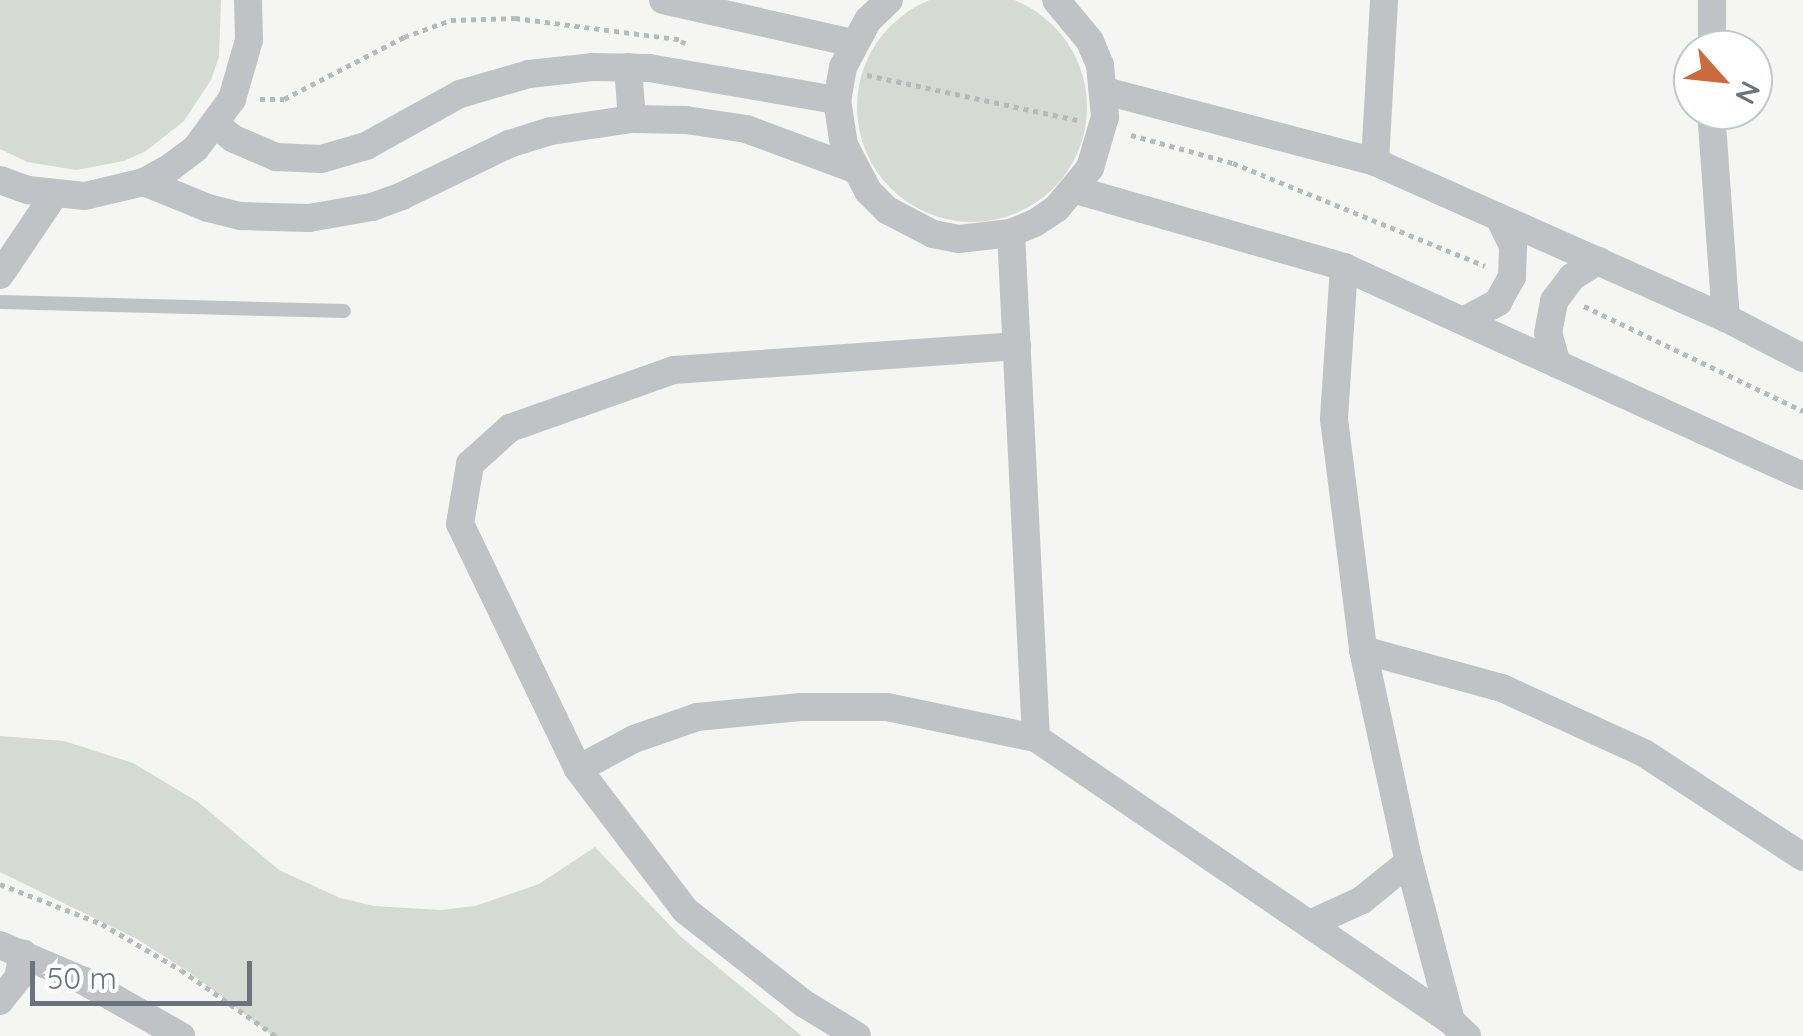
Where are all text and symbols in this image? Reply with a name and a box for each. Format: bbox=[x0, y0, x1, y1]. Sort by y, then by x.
north arrow bbox=[1673, 30, 1773, 130]
text: N bbox=[1728, 76, 1769, 110]
scale bar bbox=[35, 941, 258, 1003]
text: 50 m bbox=[47, 959, 117, 997]

